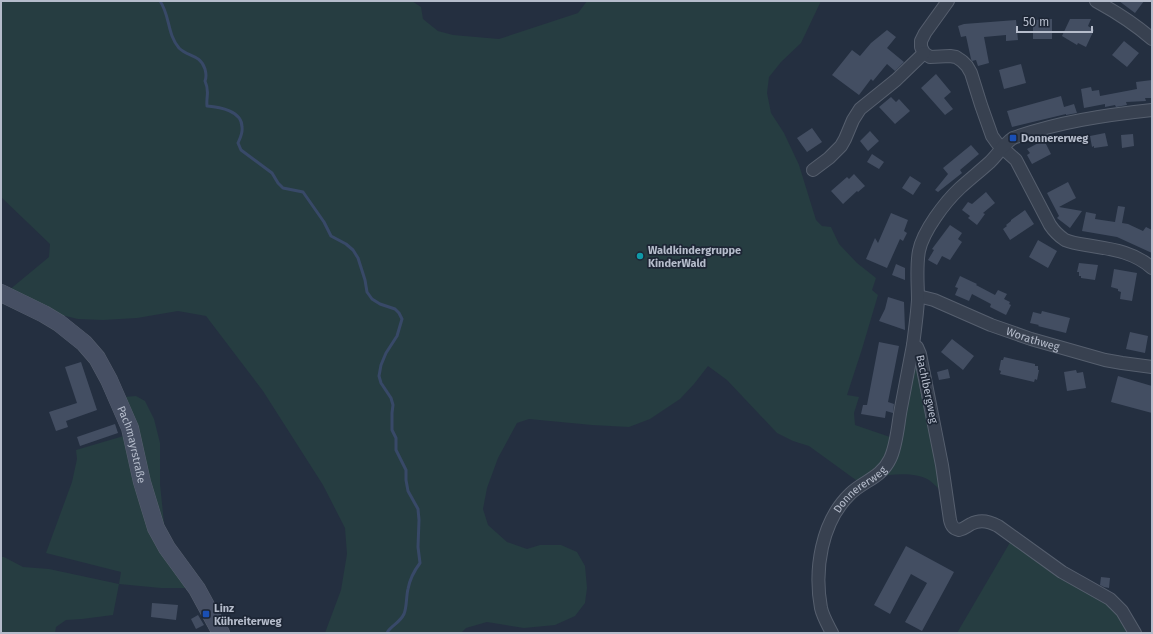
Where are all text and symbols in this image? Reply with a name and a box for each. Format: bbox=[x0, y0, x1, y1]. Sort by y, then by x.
scale bar bbox=[1017, 8, 1092, 34]
text: 50 m bbox=[1023, 15, 1049, 29]
place label: Donnererweg bbox=[1021, 132, 1089, 145]
marker: Donnererweg bbox=[1008, 133, 1018, 143]
place label: Waldkindergruppe KinderWald bbox=[648, 244, 741, 270]
marker: Waldkindergruppe KinderWald bbox=[635, 251, 645, 261]
street label: Worathweg bbox=[1005, 324, 1061, 353]
street label: Bachlbergweg bbox=[913, 354, 941, 425]
street label: Pachmayrstraße bbox=[115, 404, 149, 484]
street label: Donnererweg bbox=[830, 463, 890, 515]
place label: Linz Kühreiterweg bbox=[214, 602, 283, 628]
marker: Linz Kühreiterweg bbox=[201, 609, 211, 619]

